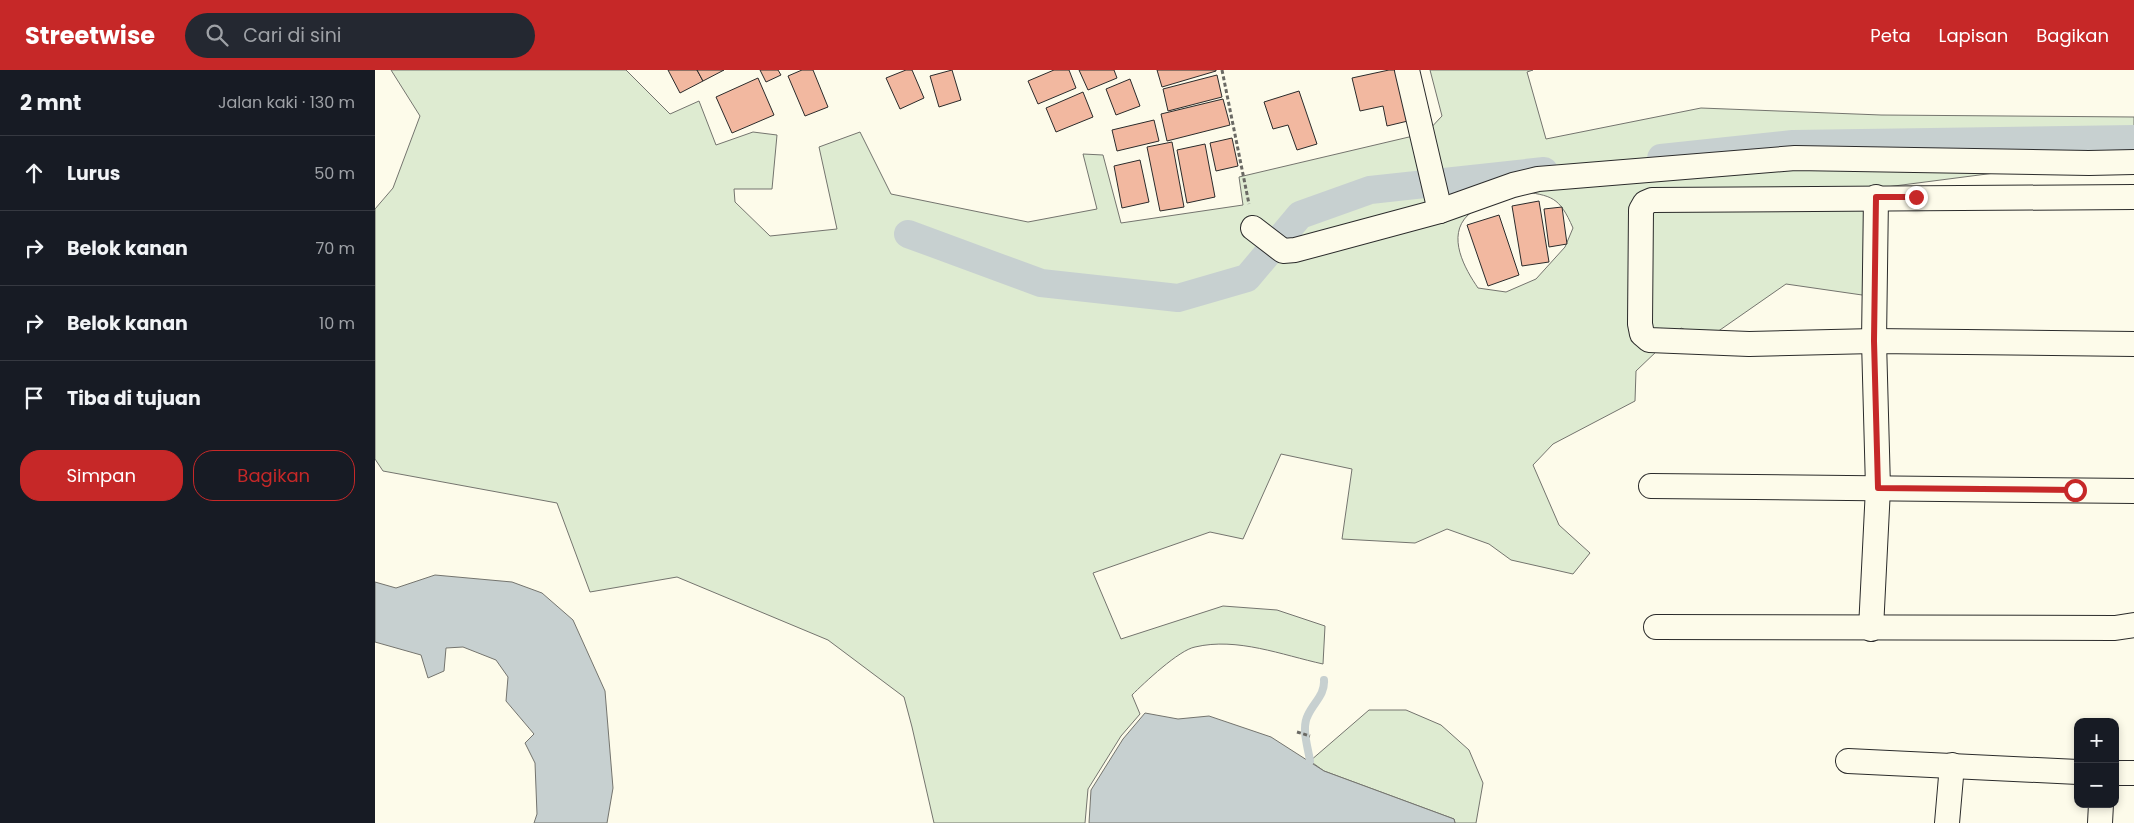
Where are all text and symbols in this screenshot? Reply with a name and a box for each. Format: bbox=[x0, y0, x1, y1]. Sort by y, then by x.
search box bbox=[185, 13, 535, 58]
text: Streetwise bbox=[25, 19, 155, 52]
icon: search bbox=[203, 21, 231, 49]
text: Cari di sini bbox=[243, 22, 342, 49]
text: Peta bbox=[1870, 23, 1911, 48]
text: Lapisan bbox=[1939, 23, 2008, 48]
text: Bagikan bbox=[2036, 23, 2109, 48]
text: 2 mnt bbox=[20, 88, 81, 117]
text: Jalan kaki · 130 m bbox=[218, 91, 355, 114]
icon: ahead bbox=[20, 159, 48, 187]
text: Lurus bbox=[67, 160, 120, 187]
text: 50 m bbox=[314, 162, 355, 185]
route end bbox=[1905, 186, 1928, 209]
icon: right bbox=[20, 234, 48, 262]
text: Belok kanan bbox=[67, 235, 188, 262]
text: 70 m bbox=[315, 237, 355, 260]
icon: right bbox=[20, 309, 48, 337]
text: Belok kanan bbox=[67, 310, 188, 337]
text: 10 m bbox=[319, 312, 355, 335]
icon: arrive bbox=[20, 384, 48, 412]
text: Tiba di tujuan bbox=[67, 385, 201, 412]
button: Simpan bbox=[20, 450, 183, 501]
button: Bagikan bbox=[193, 450, 355, 501]
route start bbox=[2064, 479, 2087, 502]
map controls bbox=[2074, 718, 2119, 808]
button: + bbox=[2074, 718, 2119, 763]
button: − bbox=[2074, 763, 2119, 808]

